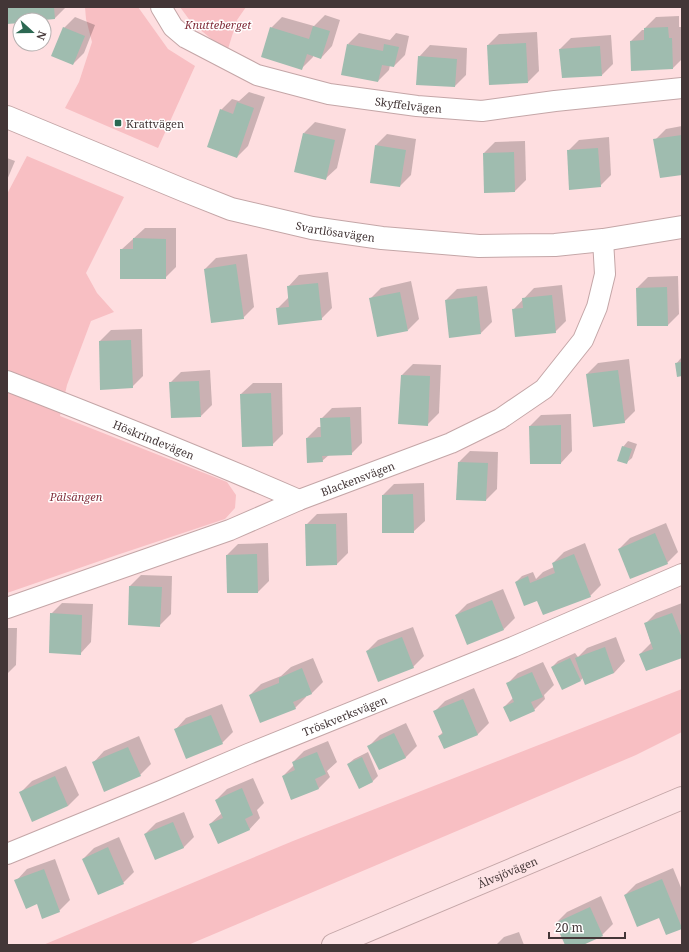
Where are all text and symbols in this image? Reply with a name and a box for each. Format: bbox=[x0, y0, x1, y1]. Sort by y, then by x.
north arrow bbox=[12, 12, 52, 52]
park label: Knutteberget bbox=[184, 17, 252, 32]
text: N bbox=[33, 29, 50, 43]
street label: Skyffelvägen bbox=[374, 93, 442, 115]
place label: Krattvägen bbox=[126, 116, 184, 131]
marker: Krattvägen bbox=[113, 118, 123, 128]
street label: Svartlösavägen bbox=[294, 217, 376, 244]
street label: Höskrindevägen bbox=[111, 416, 197, 462]
street label: Blackensvägen bbox=[318, 457, 397, 499]
park label: Pälsängen bbox=[49, 489, 103, 504]
street label: Tröskverksvägen bbox=[300, 691, 389, 739]
street label: Älvsjövägen bbox=[475, 852, 539, 891]
scale bar bbox=[549, 914, 625, 940]
text: 20 m bbox=[555, 919, 583, 936]

